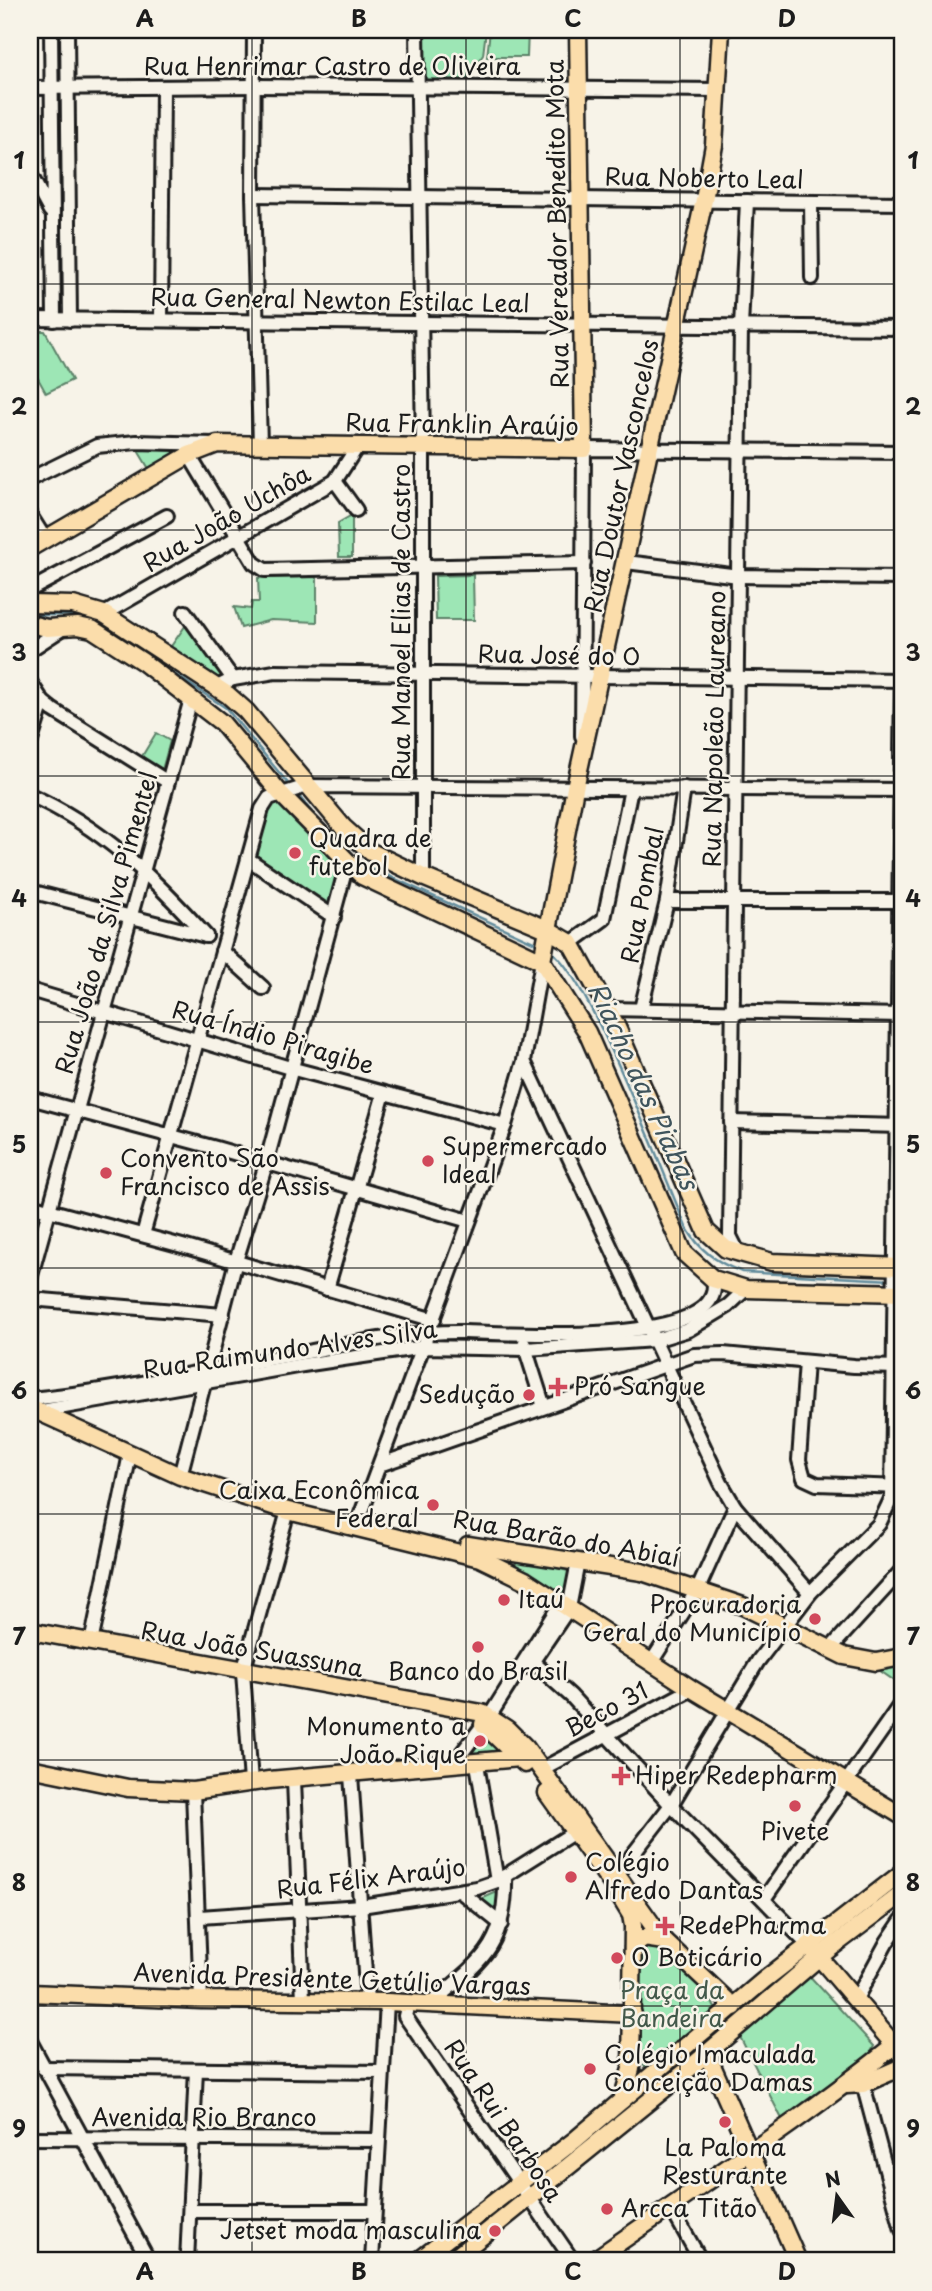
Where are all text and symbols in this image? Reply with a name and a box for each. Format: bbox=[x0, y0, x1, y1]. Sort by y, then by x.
text: A bbox=[136, 0, 154, 35]
text: B bbox=[351, 0, 367, 35]
text: C bbox=[564, 0, 582, 35]
text: D bbox=[778, 0, 796, 35]
street label: Rua Henrimar Castro de Oliveira bbox=[144, 47, 520, 83]
street label: Rua Vereador Benedito Mota bbox=[535, 59, 577, 389]
text: 1 bbox=[14, 142, 25, 177]
text: 1 bbox=[908, 142, 919, 177]
street label: Rua Noberto Leal bbox=[604, 157, 804, 197]
street label: Rua General Newton Estilac Leal bbox=[150, 278, 530, 320]
street label: Rua Doutor Vasconcelos bbox=[573, 335, 667, 616]
text: 2 bbox=[11, 388, 27, 423]
text: 2 bbox=[905, 388, 921, 423]
street label: Rua Franklin Araújo bbox=[345, 403, 579, 443]
street label: Rua João Uchôa bbox=[136, 455, 316, 580]
street label: Rua Manoel Elias de Castro bbox=[382, 464, 418, 780]
street label: Rua Napoleão Laureano bbox=[693, 590, 733, 868]
text: 3 bbox=[11, 634, 27, 669]
text: 3 bbox=[905, 634, 921, 669]
street label: Rua José do O bbox=[477, 635, 641, 673]
street label: Rua João da Silva Pimentel bbox=[45, 767, 166, 1078]
place label: Quadra de futebol bbox=[309, 819, 432, 883]
street label: Rua Pombal bbox=[610, 823, 672, 966]
marker: Quadra de futebol bbox=[287, 845, 303, 861]
text: 4 bbox=[11, 880, 27, 915]
text: 4 bbox=[905, 880, 921, 915]
water label: Riacho das Piabas bbox=[579, 975, 710, 1197]
street label: Rua Índio Piragibe bbox=[168, 990, 379, 1082]
text: 5 bbox=[12, 1126, 26, 1161]
text: 5 bbox=[906, 1126, 920, 1161]
place label: Supermercado Ideal bbox=[442, 1127, 607, 1191]
place label: Convento São Francisco de Assis bbox=[120, 1139, 330, 1203]
marker: Supermercado Ideal bbox=[420, 1153, 436, 1169]
marker: Convento São Francisco de Assis bbox=[98, 1165, 114, 1181]
street label: Rua Raimundo Alves Silva bbox=[140, 1310, 439, 1386]
place label: Pró Sangue bbox=[574, 1367, 706, 1403]
text: 6 bbox=[11, 1372, 27, 1407]
text: 6 bbox=[905, 1372, 921, 1407]
place label: Sedução bbox=[419, 1375, 515, 1411]
marker: Pró Sangue bbox=[548, 1377, 568, 1397]
marker: Sedução bbox=[521, 1387, 537, 1403]
place label: Caixa Econômica Federal bbox=[219, 1471, 419, 1535]
marker: Caixa Econômica Federal bbox=[425, 1497, 441, 1513]
street label: Rua Barão do Abiaí bbox=[450, 1499, 683, 1575]
place label: Itaú bbox=[518, 1580, 564, 1616]
place label: Procuradoria Geral do Município bbox=[583, 1585, 801, 1649]
marker: Itaú bbox=[496, 1592, 512, 1608]
street label: Rua João Suassuna bbox=[138, 1611, 366, 1685]
marker: Procuradoria Geral do Município bbox=[807, 1611, 823, 1627]
text: 7 bbox=[12, 1618, 26, 1653]
text: 7 bbox=[906, 1618, 920, 1653]
marker: Banco do Brasil bbox=[470, 1639, 486, 1655]
place label: Banco do Brasil bbox=[388, 1652, 568, 1688]
street label: Beco 31 bbox=[558, 1671, 654, 1745]
place label: Monumento a João Rique bbox=[306, 1707, 466, 1771]
marker: Monumento a João Rique bbox=[472, 1733, 488, 1749]
place label: Hiper Redepharm bbox=[635, 1756, 838, 1792]
marker: Hiper Redepharm bbox=[613, 1768, 629, 1784]
marker: Pivete bbox=[787, 1798, 803, 1814]
place label: Pivete bbox=[761, 1812, 829, 1848]
place label: Colégio Alfredo Dantas bbox=[585, 1843, 763, 1907]
street label: Rua Félix Araújo bbox=[274, 1848, 467, 1906]
text: 8 bbox=[12, 1864, 26, 1899]
text: 8 bbox=[906, 1864, 920, 1899]
marker: Colégio Alfredo Dantas bbox=[563, 1869, 579, 1885]
place label: RedePharma bbox=[679, 1906, 826, 1942]
marker: RedePharma bbox=[657, 1918, 673, 1934]
place label: O Boticário bbox=[631, 1938, 763, 1974]
marker: O Boticário bbox=[609, 1950, 625, 1966]
street label: Avenida Presidente Getúlio Vargas bbox=[133, 1953, 531, 2003]
park label: Praça da Bandeira bbox=[620, 1971, 724, 2035]
street label: Rua Rui Barbosa bbox=[437, 2031, 573, 2209]
place label: Colégio Imaculada Conceição Damas bbox=[604, 2035, 815, 2099]
marker: Colégio Imaculada Conceição Damas bbox=[582, 2061, 598, 2077]
street label: Avenida Rio Branco bbox=[91, 2098, 317, 2134]
text: 9 bbox=[12, 2110, 26, 2145]
text: 9 bbox=[906, 2110, 920, 2145]
marker: La Paloma Resturante bbox=[717, 2114, 733, 2130]
place label: La Paloma Resturante bbox=[662, 2128, 788, 2192]
north arrow bbox=[802, 2162, 872, 2232]
text: N bbox=[822, 2163, 843, 2194]
place label: Arcca Titão bbox=[621, 2189, 757, 2225]
marker: Arcca Titão bbox=[599, 2201, 615, 2217]
place label: Jetset moda masculina bbox=[220, 2211, 481, 2247]
marker: Jetset moda masculina bbox=[487, 2223, 503, 2239]
text: A bbox=[136, 2253, 154, 2288]
text: B bbox=[351, 2253, 367, 2288]
text: C bbox=[564, 2253, 582, 2288]
text: D bbox=[778, 2253, 796, 2288]

